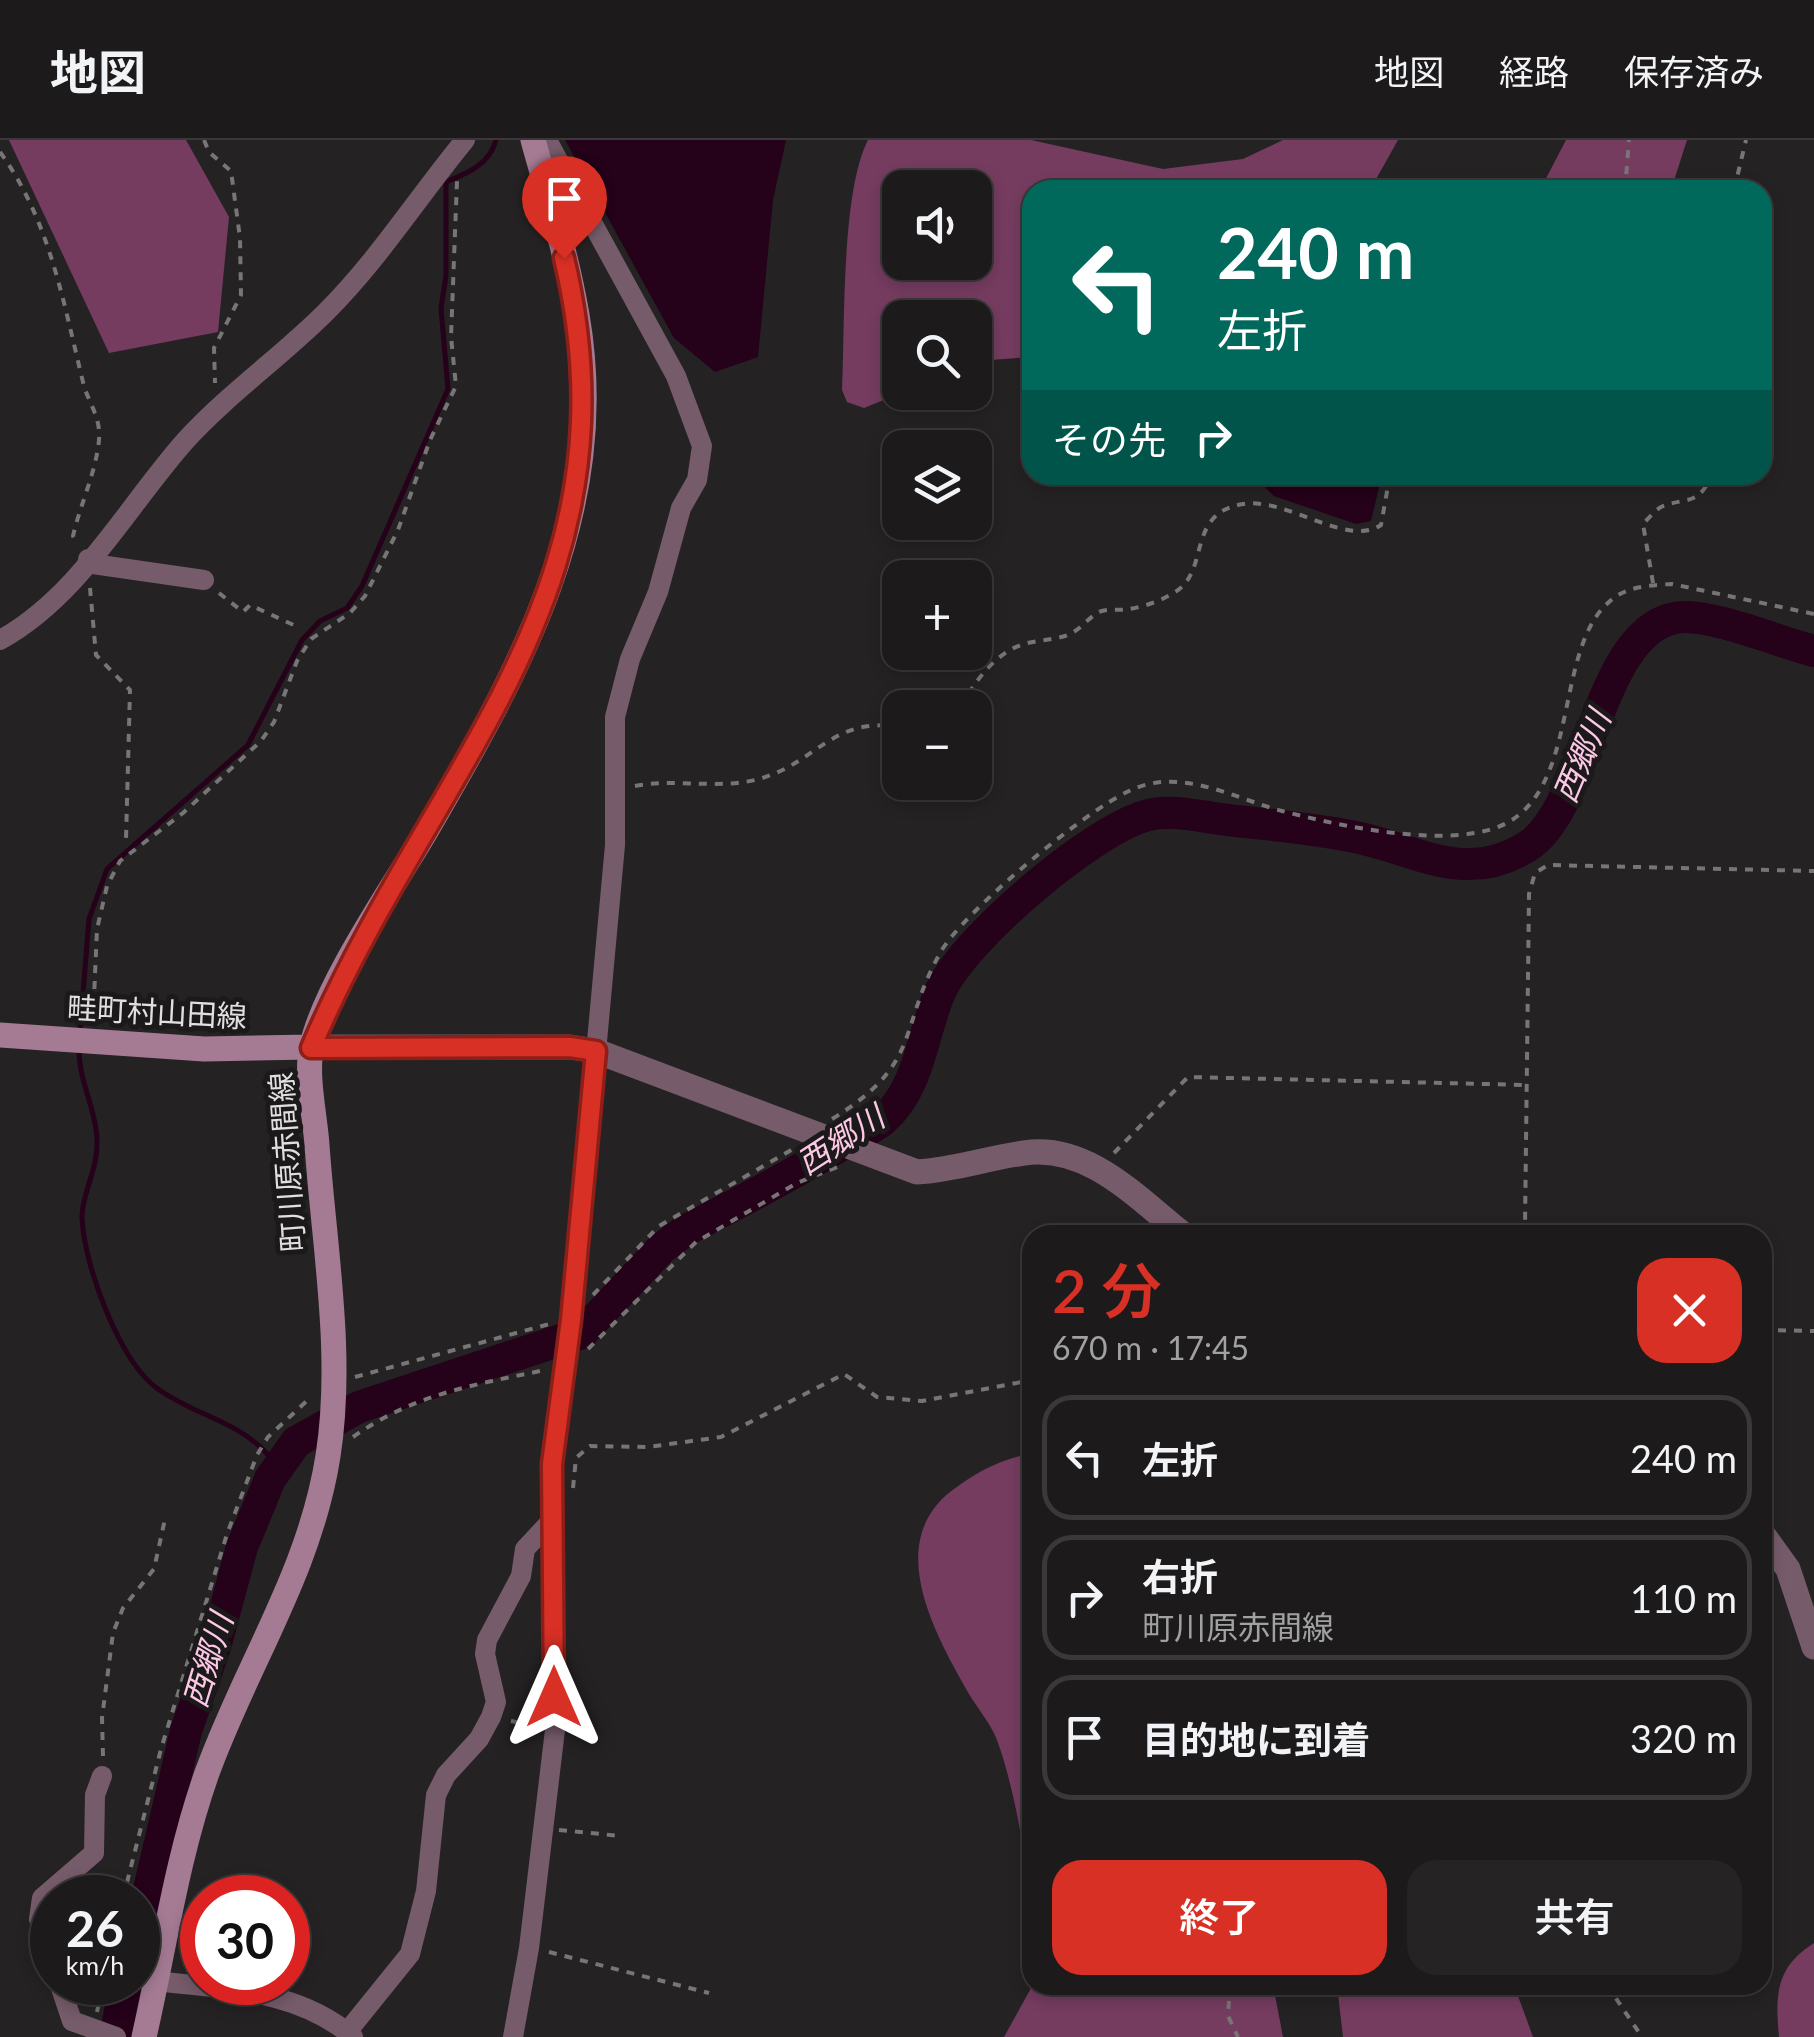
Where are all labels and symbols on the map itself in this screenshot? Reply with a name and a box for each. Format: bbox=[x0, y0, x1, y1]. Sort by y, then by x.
pin bbox=[522, 156, 607, 259]
water label: 西郷川 bbox=[1544, 701, 1619, 808]
street label: 畦町村山田線 bbox=[66, 988, 248, 1034]
street label: 町川原赤間線 bbox=[262, 1071, 310, 1253]
water label: 西郷川 bbox=[789, 1095, 893, 1182]
water label: 西郷川 bbox=[174, 1606, 241, 1712]
position arrow bbox=[502, 1645, 606, 1749]
speed limit sign: 30 bbox=[180, 1875, 310, 2005]

